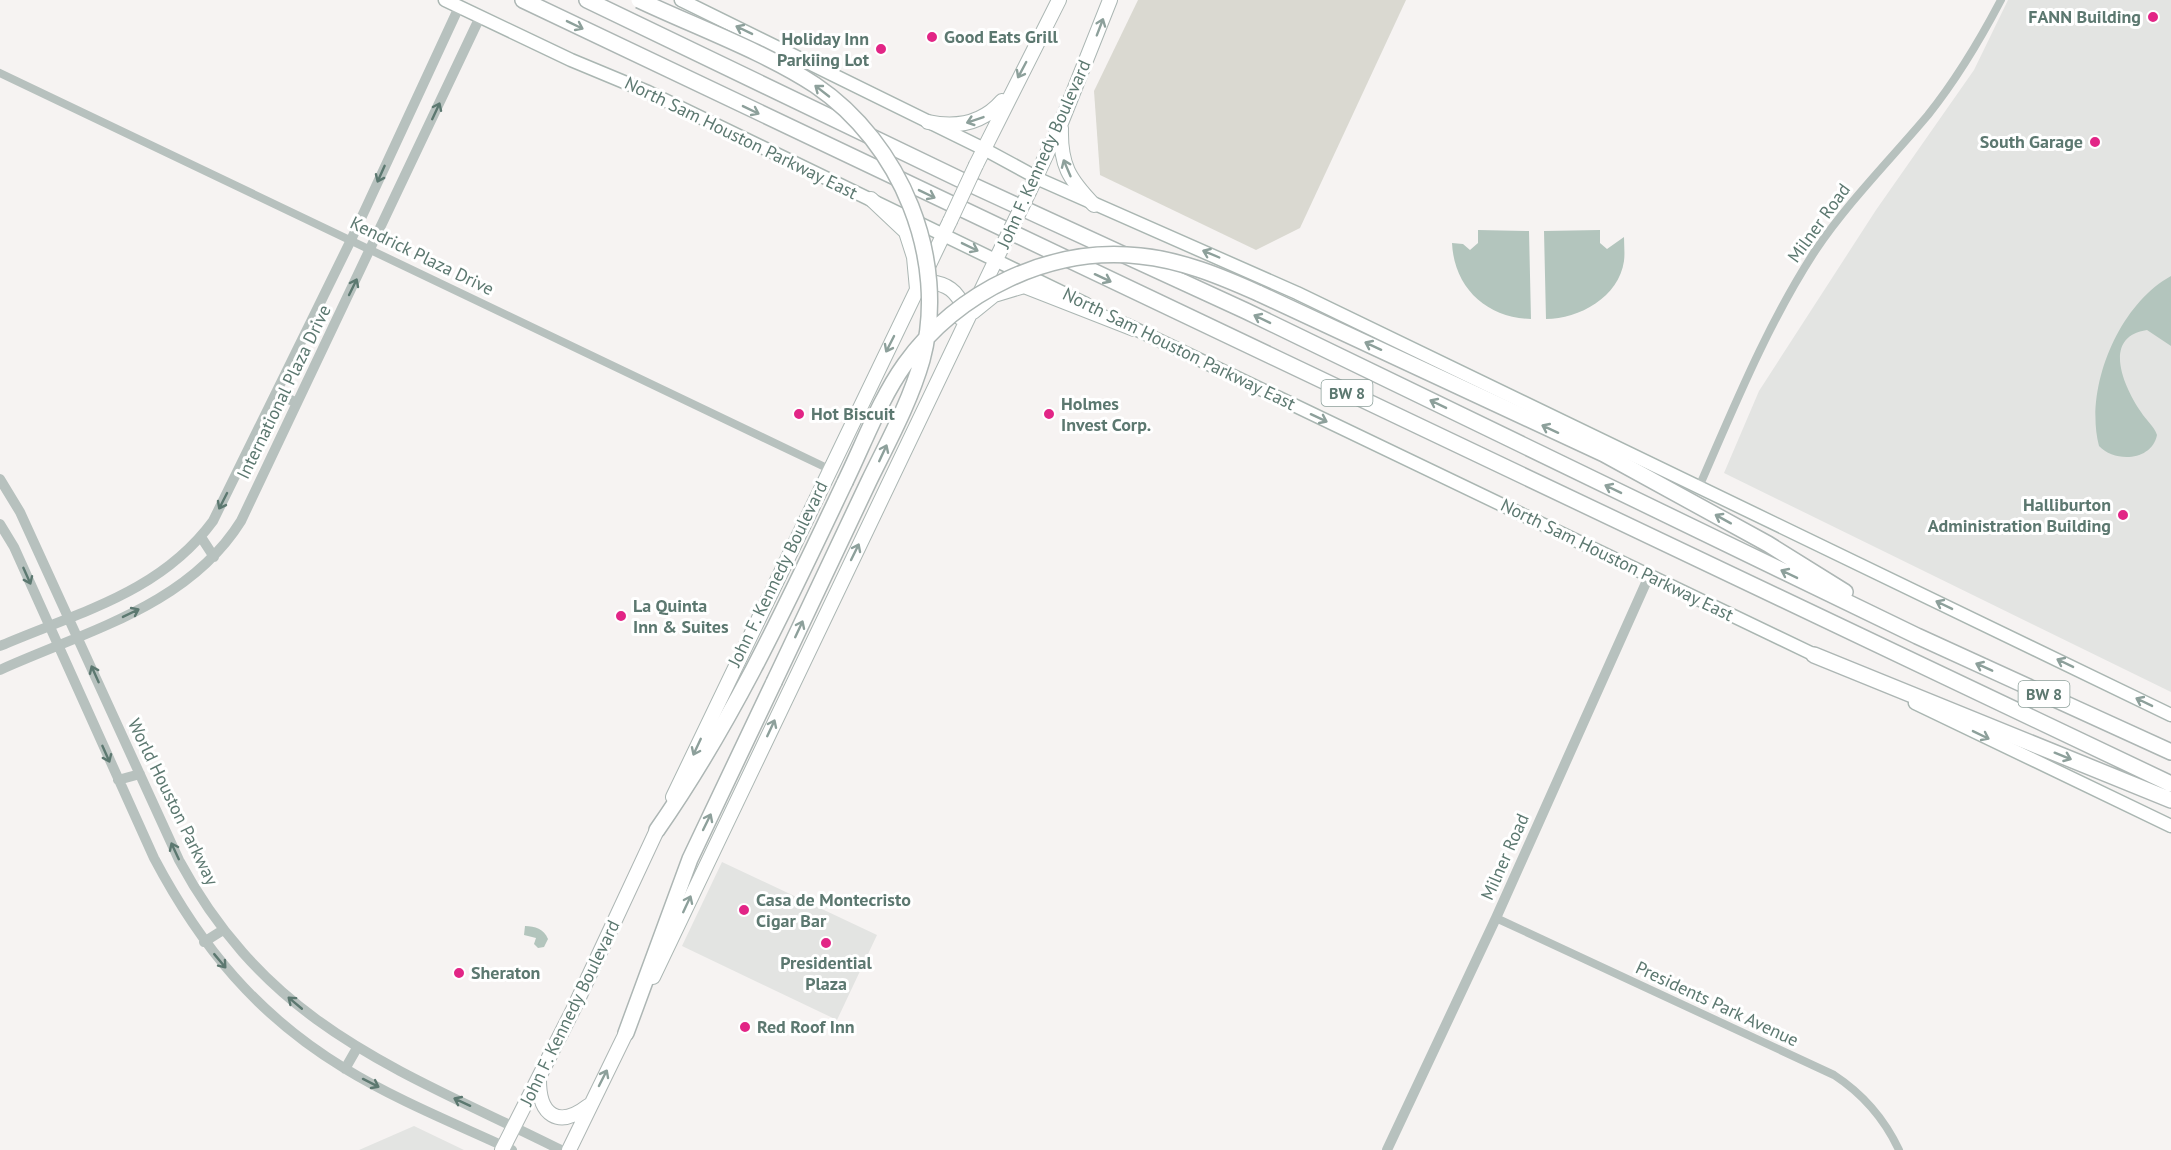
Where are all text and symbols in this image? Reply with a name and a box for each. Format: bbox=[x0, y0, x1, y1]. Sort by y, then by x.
place label: FANN Building bbox=[2028, 5, 2141, 28]
marker: FANN Building bbox=[2146, 10, 2160, 24]
one-way arrow bbox=[1095, 18, 1106, 36]
one-way arrow bbox=[566, 20, 584, 32]
one-way arrow bbox=[735, 24, 753, 36]
place label: Good Eats Grill bbox=[944, 25, 1058, 48]
place label: Holiday Inn Parkiing Lot bbox=[777, 27, 870, 71]
marker: Good Eats Grill bbox=[925, 30, 939, 44]
marker: Holiday Inn Parkiing Lot bbox=[874, 42, 888, 56]
street label: John F. Kennedy Boulevard bbox=[991, 56, 1095, 252]
one-way arrow bbox=[1016, 61, 1027, 79]
street label: North Sam Houston Parkway East bbox=[621, 71, 861, 204]
one-way arrow bbox=[814, 85, 830, 98]
one-way arrow bbox=[430, 103, 442, 121]
one-way arrow bbox=[742, 104, 760, 116]
one-way arrow bbox=[966, 116, 985, 127]
place label: South Garage bbox=[1980, 130, 2083, 153]
marker: South Garage bbox=[2088, 135, 2102, 149]
one-way arrow bbox=[1061, 160, 1072, 178]
one-way arrow bbox=[374, 164, 386, 182]
street label: Milner Road bbox=[1782, 179, 1855, 267]
one-way arrow bbox=[917, 189, 935, 201]
street label: Kendrick Plaza Drive bbox=[347, 211, 498, 300]
one-way arrow bbox=[960, 241, 978, 253]
one-way arrow bbox=[1202, 248, 1221, 259]
one-way arrow bbox=[1094, 273, 1112, 285]
one-way arrow bbox=[347, 279, 359, 297]
street label: North Sam Houston Parkway East bbox=[1059, 282, 1299, 415]
street label: International Plaza Drive bbox=[231, 301, 336, 483]
one-way arrow bbox=[1253, 313, 1271, 325]
one-way arrow bbox=[884, 334, 896, 352]
one-way arrow bbox=[1365, 340, 1383, 352]
road number: BW 8 bbox=[1322, 380, 1372, 406]
place label: Holmes Invest Corp. bbox=[1061, 392, 1151, 436]
one-way arrow bbox=[1429, 398, 1447, 409]
place label: Hot Biscuit bbox=[811, 402, 896, 425]
marker: Hot Biscuit bbox=[792, 407, 806, 421]
marker: Holmes Invest Corp. bbox=[1042, 407, 1056, 421]
one-way arrow bbox=[1310, 413, 1328, 425]
one-way arrow bbox=[1542, 422, 1560, 434]
one-way arrow bbox=[877, 444, 889, 462]
street label: John F. Kennedy Boulevard bbox=[722, 477, 833, 671]
one-way arrow bbox=[1605, 482, 1623, 494]
one-way arrow bbox=[217, 492, 229, 510]
street label: North Sam Houston Parkway East bbox=[1497, 493, 1737, 626]
place label: Halliburton Administration Building bbox=[1928, 493, 2111, 537]
marker: Halliburton Administration Building bbox=[2116, 508, 2130, 522]
one-way arrow bbox=[1715, 513, 1732, 525]
one-way arrow bbox=[850, 544, 861, 562]
one-way arrow bbox=[22, 567, 33, 585]
one-way arrow bbox=[1780, 567, 1798, 579]
place label: La Quinta Inn & Suites bbox=[633, 594, 729, 638]
one-way arrow bbox=[1935, 598, 1953, 610]
one-way arrow bbox=[121, 607, 139, 619]
marker: La Quinta Inn & Suites bbox=[614, 609, 628, 623]
one-way arrow bbox=[794, 620, 806, 638]
one-way arrow bbox=[2057, 657, 2075, 669]
one-way arrow bbox=[1975, 661, 1993, 672]
one-way arrow bbox=[89, 665, 100, 683]
road number: BW 8 bbox=[2018, 681, 2070, 707]
one-way arrow bbox=[2136, 695, 2154, 707]
street label: World Houston Parkway bbox=[123, 715, 224, 889]
one-way arrow bbox=[765, 720, 777, 738]
one-way arrow bbox=[1971, 729, 1989, 741]
one-way arrow bbox=[690, 737, 702, 755]
one-way arrow bbox=[101, 745, 113, 763]
one-way arrow bbox=[2053, 751, 2072, 762]
street label: Milner Road bbox=[1475, 810, 1534, 904]
one-way arrow bbox=[702, 813, 714, 831]
one-way arrow bbox=[169, 843, 181, 861]
place label: Casa de Montecristo Cigar Bar bbox=[756, 888, 911, 932]
one-way arrow bbox=[682, 896, 694, 914]
marker: Casa de Montecristo Cigar Bar bbox=[737, 903, 751, 917]
street label: John F. Kennedy Boulevard bbox=[514, 916, 625, 1110]
marker: Presidential Plaza bbox=[819, 936, 833, 950]
place label: Presidential Plaza bbox=[780, 951, 873, 995]
one-way arrow bbox=[213, 953, 226, 969]
street label: Presidents Park Avenue bbox=[1632, 956, 1802, 1051]
place label: Sheraton bbox=[471, 961, 540, 984]
marker: Sheraton bbox=[452, 966, 466, 980]
one-way arrow bbox=[287, 997, 303, 1010]
place label: Red Roof Inn bbox=[757, 1015, 855, 1038]
marker: Red Roof Inn bbox=[738, 1020, 752, 1034]
one-way arrow bbox=[598, 1070, 610, 1088]
one-way arrow bbox=[361, 1077, 379, 1089]
one-way arrow bbox=[454, 1095, 472, 1107]

